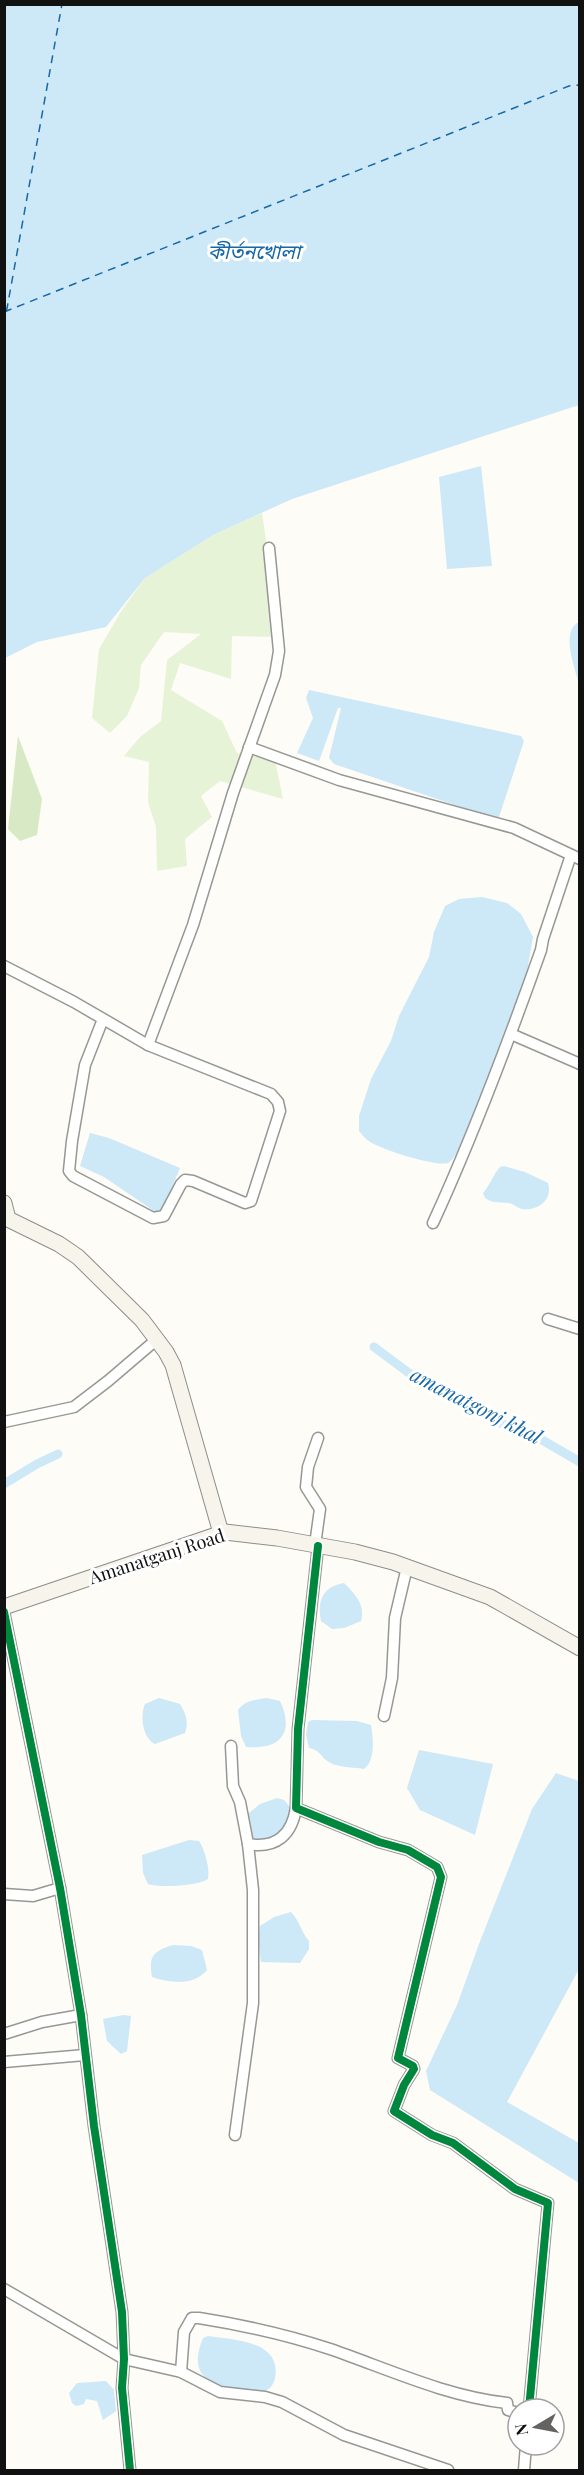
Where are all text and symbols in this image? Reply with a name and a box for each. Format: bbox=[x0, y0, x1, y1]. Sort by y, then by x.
water label: কীর্তনখোলা bbox=[208, 237, 304, 264]
water label: amanatgonj khal bbox=[406, 1360, 548, 1450]
street label: Amanatganj Road bbox=[85, 1523, 228, 1590]
north arrow bbox=[506, 2397, 566, 2457]
text: N bbox=[509, 2422, 532, 2437]

